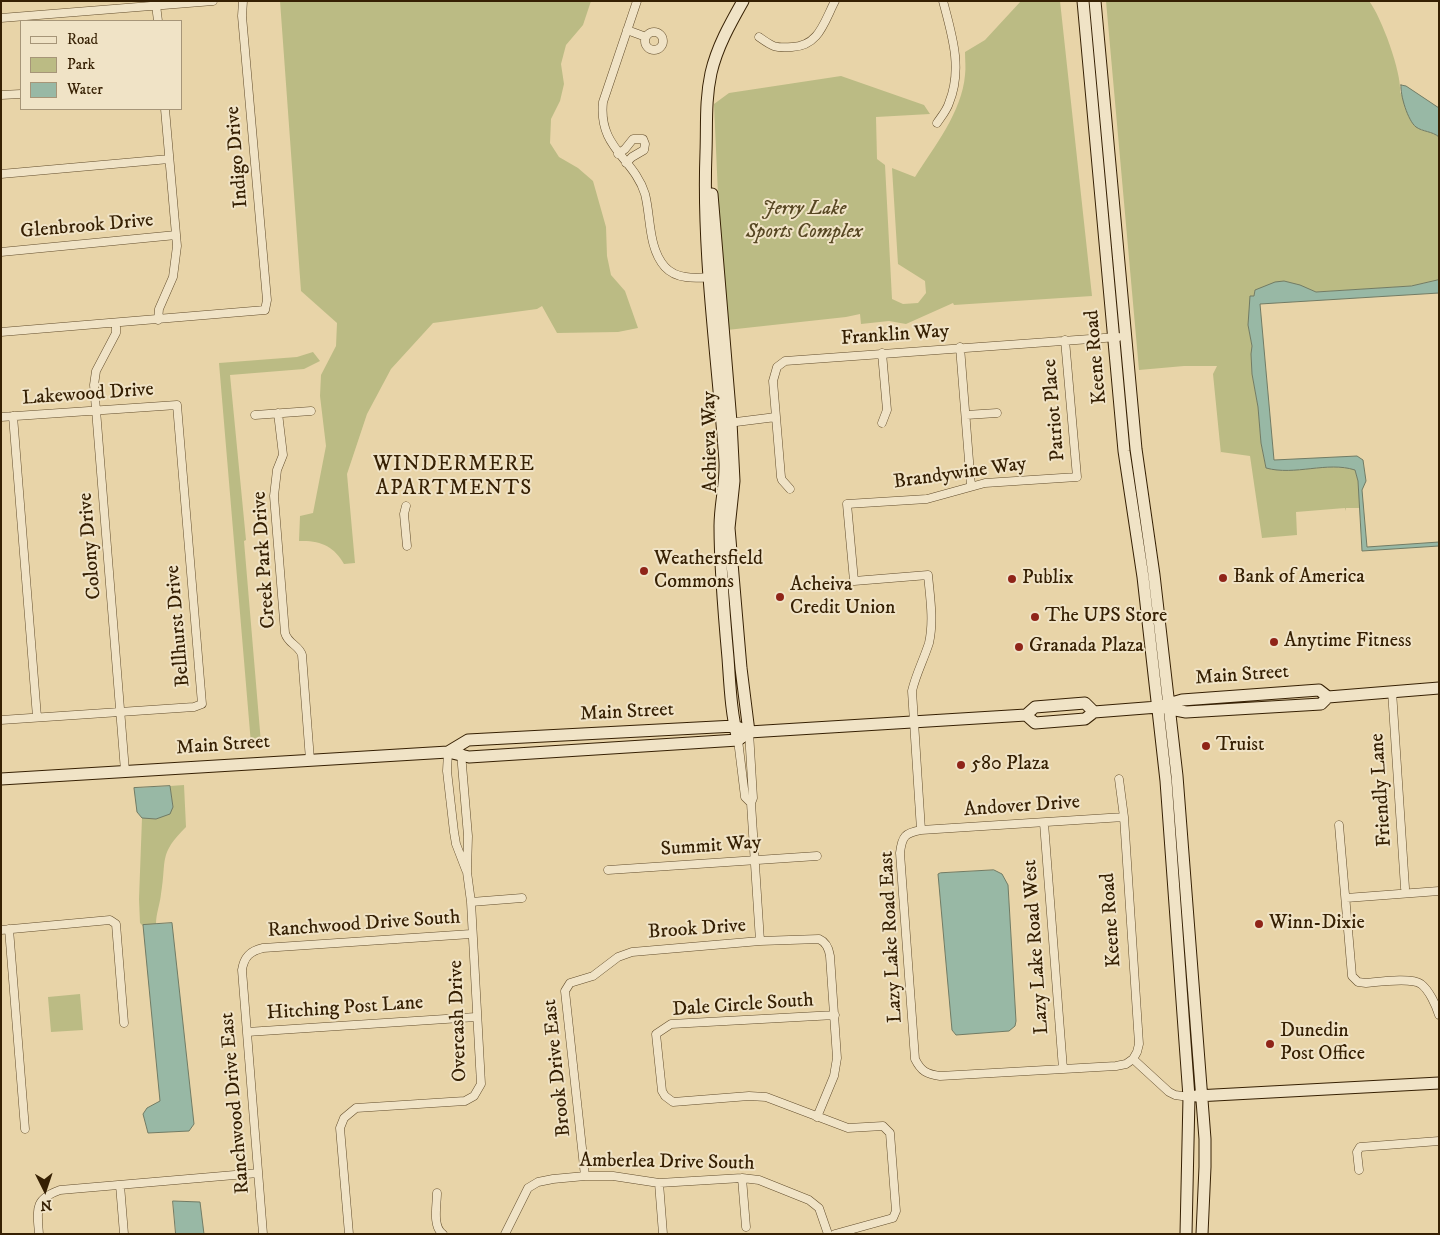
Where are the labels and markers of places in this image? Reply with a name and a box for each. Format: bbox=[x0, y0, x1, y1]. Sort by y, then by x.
place label: Weathersfield Commons bbox=[654, 548, 763, 595]
marker: Weathersfield Commons bbox=[638, 565, 650, 577]
place label: Bank of America bbox=[1233, 566, 1365, 590]
place label: Publix bbox=[1022, 567, 1074, 591]
marker: Bank of America bbox=[1217, 572, 1229, 584]
marker: Publix bbox=[1006, 573, 1018, 585]
place label: Acheiva Credit Union bbox=[790, 574, 895, 621]
marker: Acheiva Credit Union bbox=[774, 591, 786, 603]
place label: The UPS Store bbox=[1045, 605, 1167, 629]
marker: The UPS Store bbox=[1029, 611, 1041, 623]
place label: Anytime Fitness bbox=[1284, 630, 1411, 654]
place label: Granada Plaza bbox=[1029, 635, 1144, 659]
marker: Anytime Fitness bbox=[1268, 636, 1280, 648]
marker: Granada Plaza bbox=[1013, 641, 1025, 653]
place label: Truist bbox=[1216, 734, 1264, 758]
marker: Truist bbox=[1200, 740, 1212, 752]
place label: 580 Plaza bbox=[971, 753, 1049, 777]
marker: 580 Plaza bbox=[955, 759, 967, 771]
place label: Winn-Dixie bbox=[1269, 912, 1365, 936]
marker: Winn-Dixie bbox=[1253, 918, 1265, 930]
place label: Dunedin Post Office bbox=[1280, 1020, 1365, 1067]
marker: Dunedin Post Office bbox=[1264, 1038, 1276, 1050]

